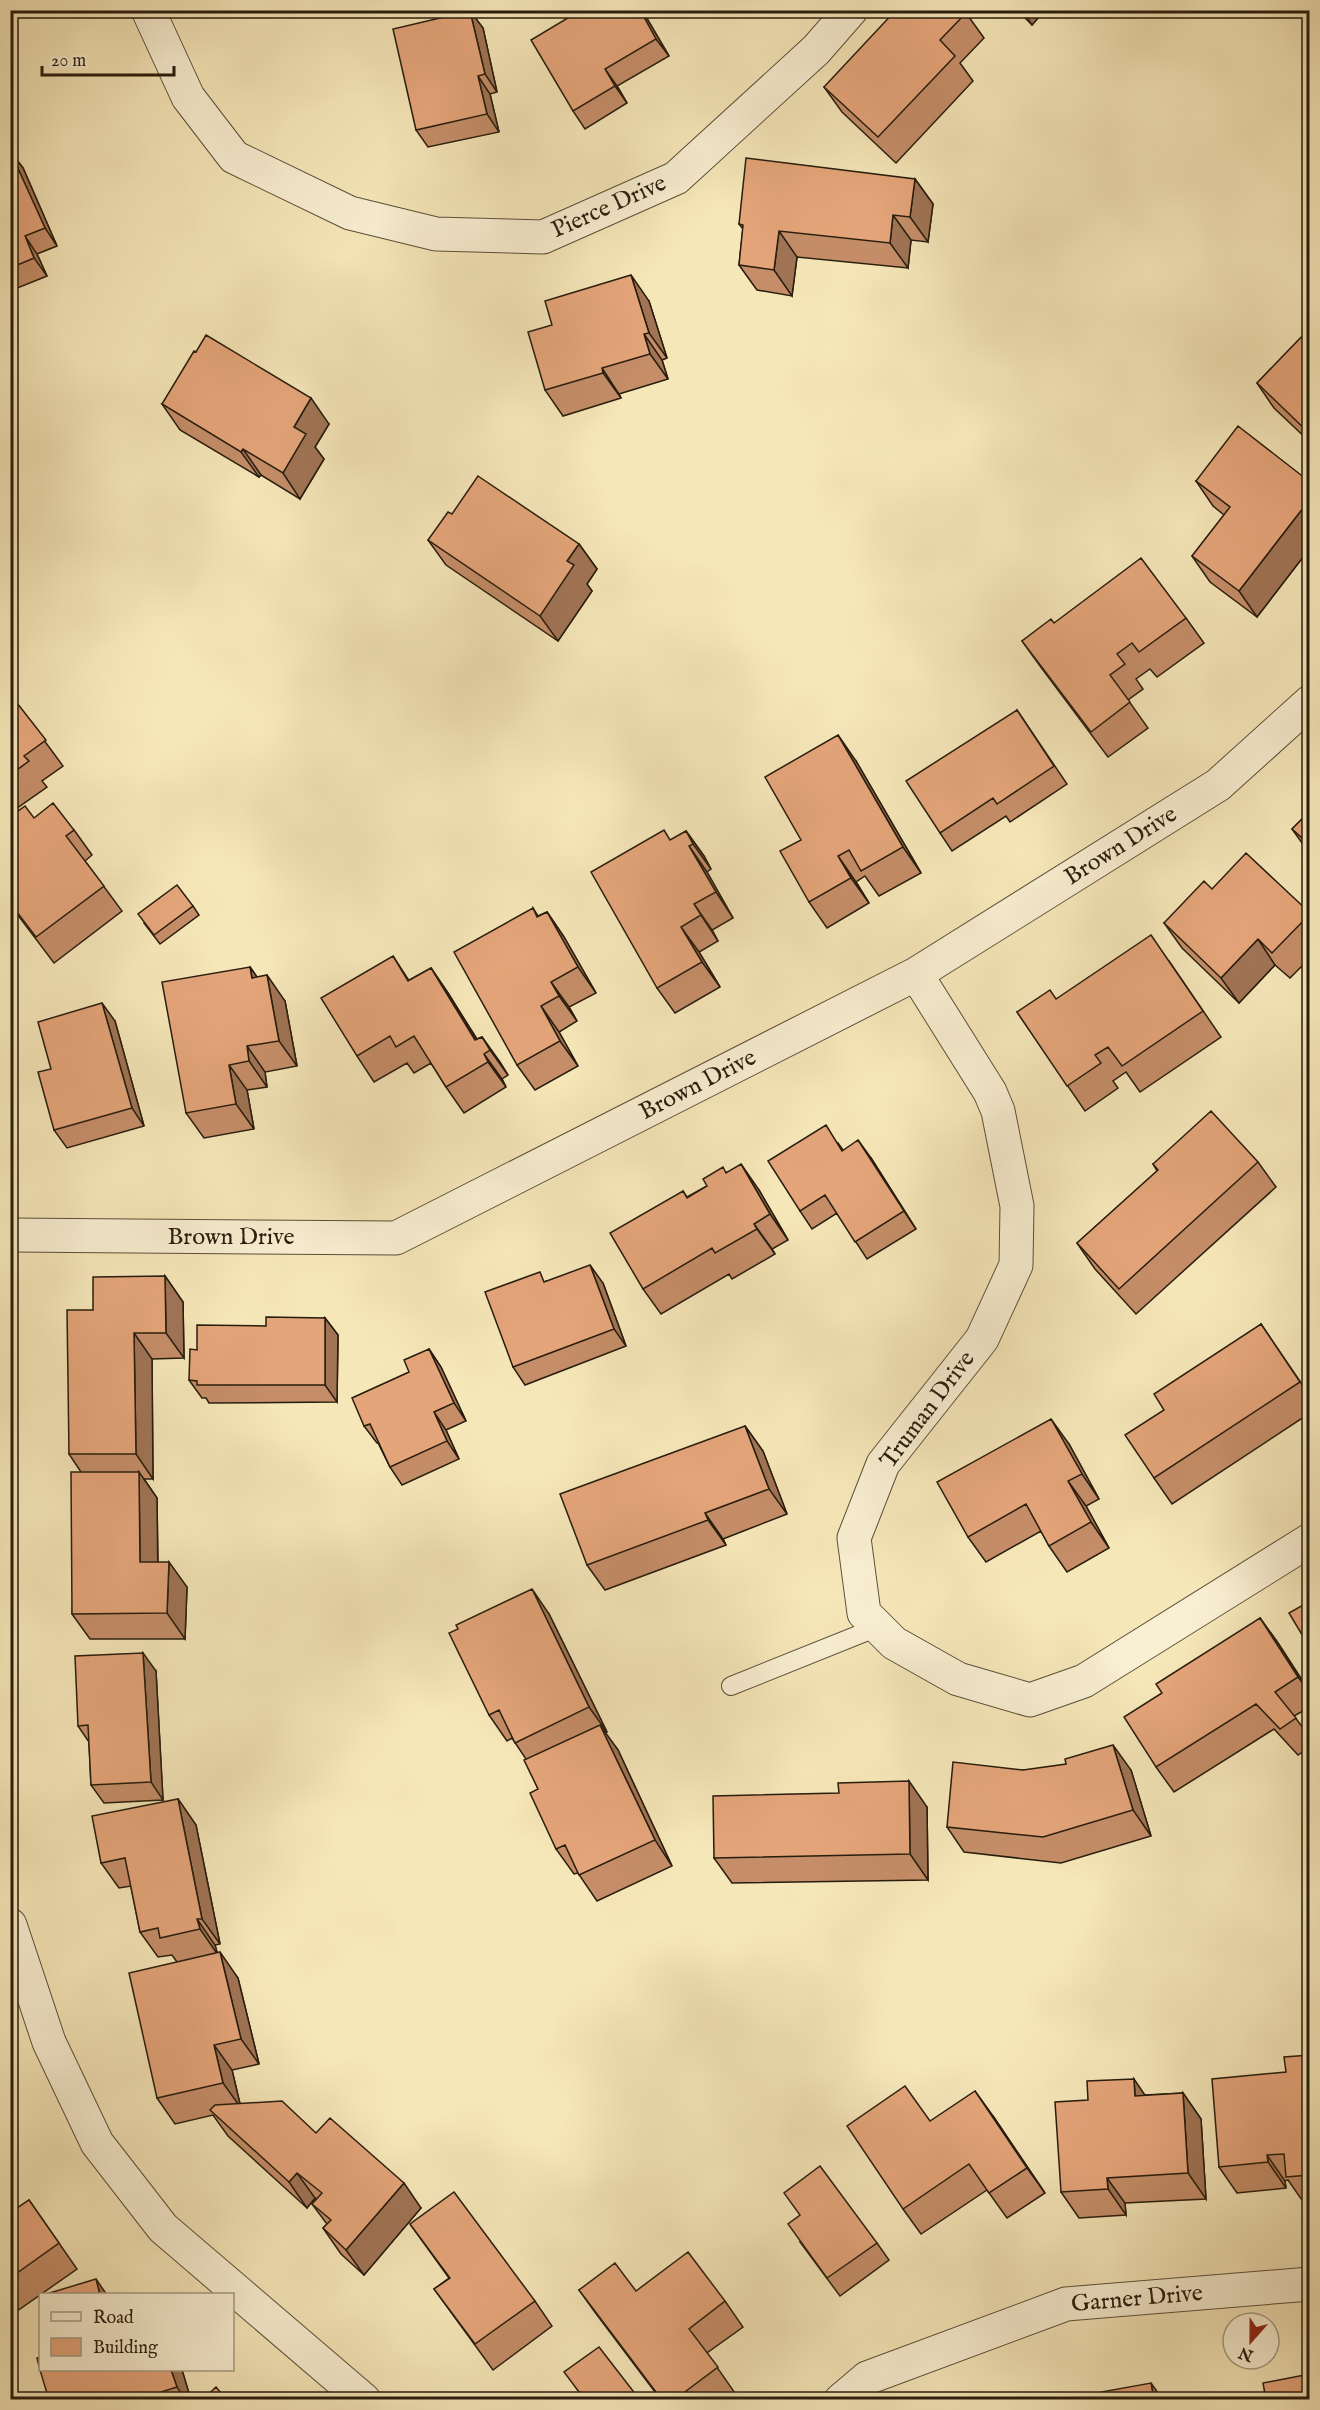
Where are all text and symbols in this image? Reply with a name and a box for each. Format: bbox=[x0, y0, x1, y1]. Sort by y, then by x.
scale bar bbox=[42, 39, 174, 77]
text: 20 m bbox=[51, 50, 86, 73]
street label: Pierce Drive bbox=[547, 168, 671, 246]
street label: Brown Drive bbox=[1059, 799, 1183, 893]
street label: Brown Drive bbox=[634, 1042, 762, 1128]
street label: Brown Drive bbox=[167, 1222, 295, 1253]
street label: Truman Drive bbox=[874, 1345, 982, 1475]
street label: Garner Drive bbox=[1070, 2278, 1204, 2320]
legend bbox=[39, 2293, 234, 2371]
text: Road bbox=[93, 2307, 134, 2330]
north arrow bbox=[1221, 2311, 1281, 2371]
text: Building bbox=[93, 2337, 158, 2360]
text: N bbox=[1236, 2341, 1257, 2365]

